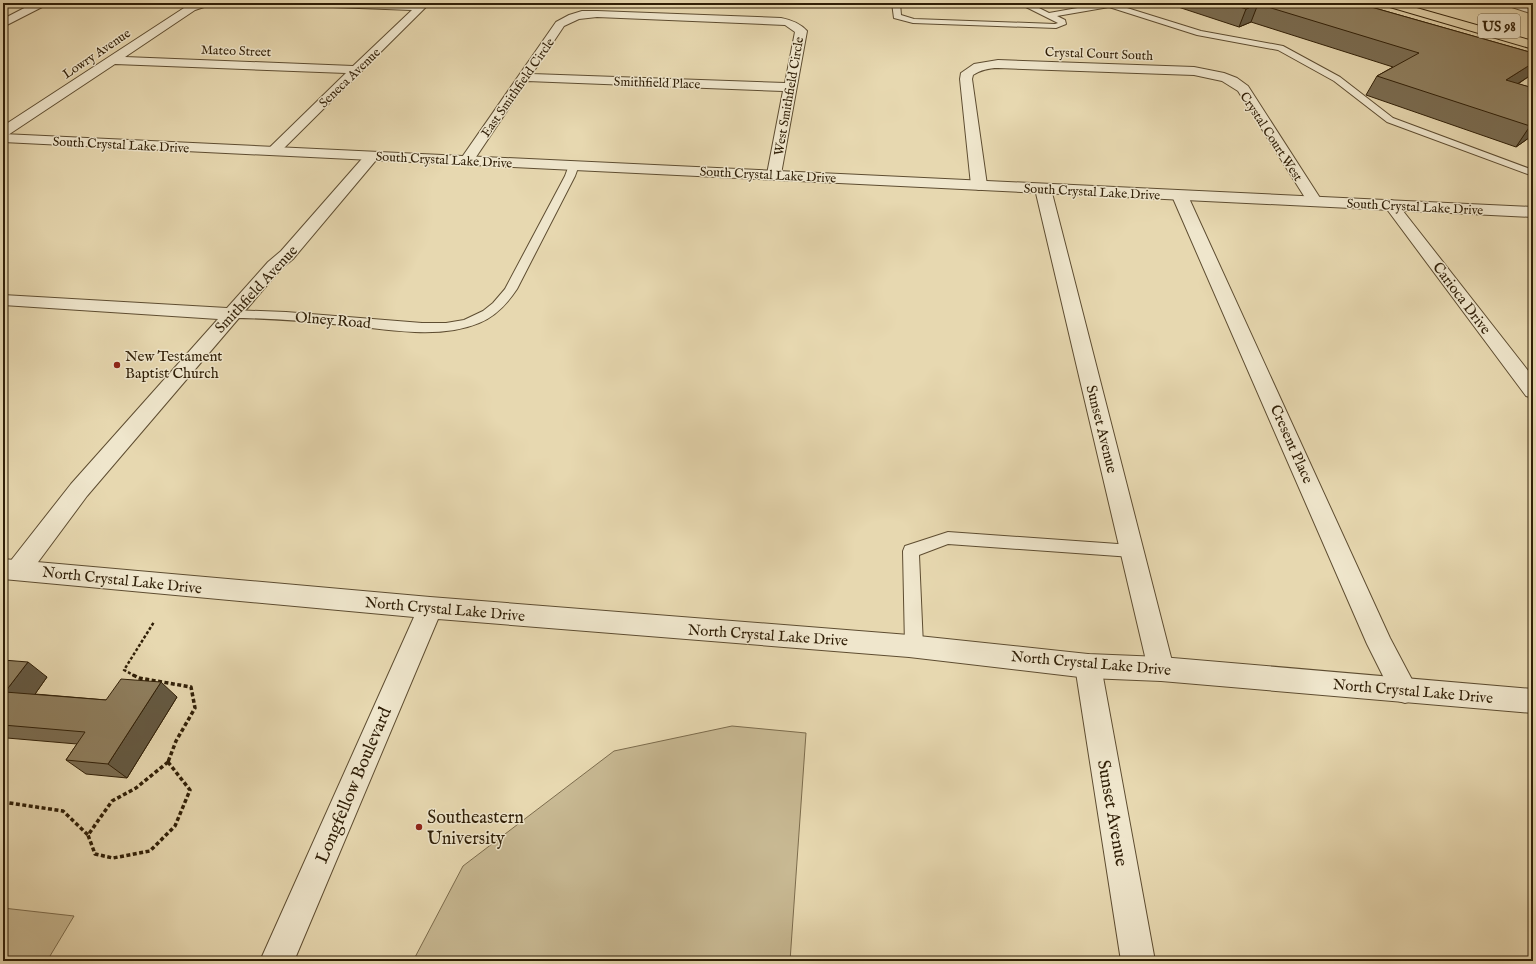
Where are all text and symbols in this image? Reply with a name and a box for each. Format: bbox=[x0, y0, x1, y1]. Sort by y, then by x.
road number: US 98 bbox=[1478, 14, 1520, 38]
street label: Lowry Avenue bbox=[60, 25, 134, 83]
street label: East Smithfield Circle bbox=[478, 35, 559, 141]
street label: West Smithfield Circle bbox=[771, 35, 808, 157]
street label: Mateo Street bbox=[200, 42, 272, 61]
street label: Seneca Avenue bbox=[316, 44, 384, 112]
street label: Crystal Court South bbox=[1045, 44, 1153, 65]
street label: Smithfield Place bbox=[613, 73, 701, 94]
street label: Crystal Court West bbox=[1235, 89, 1306, 185]
street label: South Crystal Lake Drive bbox=[52, 133, 190, 158]
street label: South Crystal Lake Drive bbox=[375, 148, 513, 173]
street label: South Crystal Lake Drive bbox=[699, 163, 837, 188]
street label: South Crystal Lake Drive bbox=[1023, 180, 1161, 205]
street label: South Crystal Lake Drive bbox=[1346, 195, 1484, 220]
street label: Smithfield Avenue bbox=[211, 241, 302, 337]
street label: Carioca Drive bbox=[1428, 258, 1495, 338]
street label: Olney Road bbox=[294, 308, 373, 333]
place label: New Testament Baptist Church bbox=[125, 347, 223, 383]
marker: New Testament Baptist Church bbox=[112, 360, 122, 370]
street label: Sunset Avenue bbox=[1081, 383, 1122, 475]
street label: Cresent Place bbox=[1266, 402, 1317, 487]
street label: North Crystal Lake Drive bbox=[41, 563, 203, 598]
street label: North Crystal Lake Drive bbox=[364, 593, 526, 626]
street label: North Crystal Lake Drive bbox=[687, 620, 849, 651]
street label: North Crystal Lake Drive bbox=[1010, 647, 1172, 680]
street label: North Crystal Lake Drive bbox=[1332, 675, 1494, 708]
street label: Longfellow Boulevard bbox=[311, 704, 398, 867]
street label: Sunset Avenue bbox=[1091, 758, 1132, 868]
place label: Southeastern University bbox=[427, 807, 524, 851]
marker: Southeastern University bbox=[414, 822, 424, 832]

